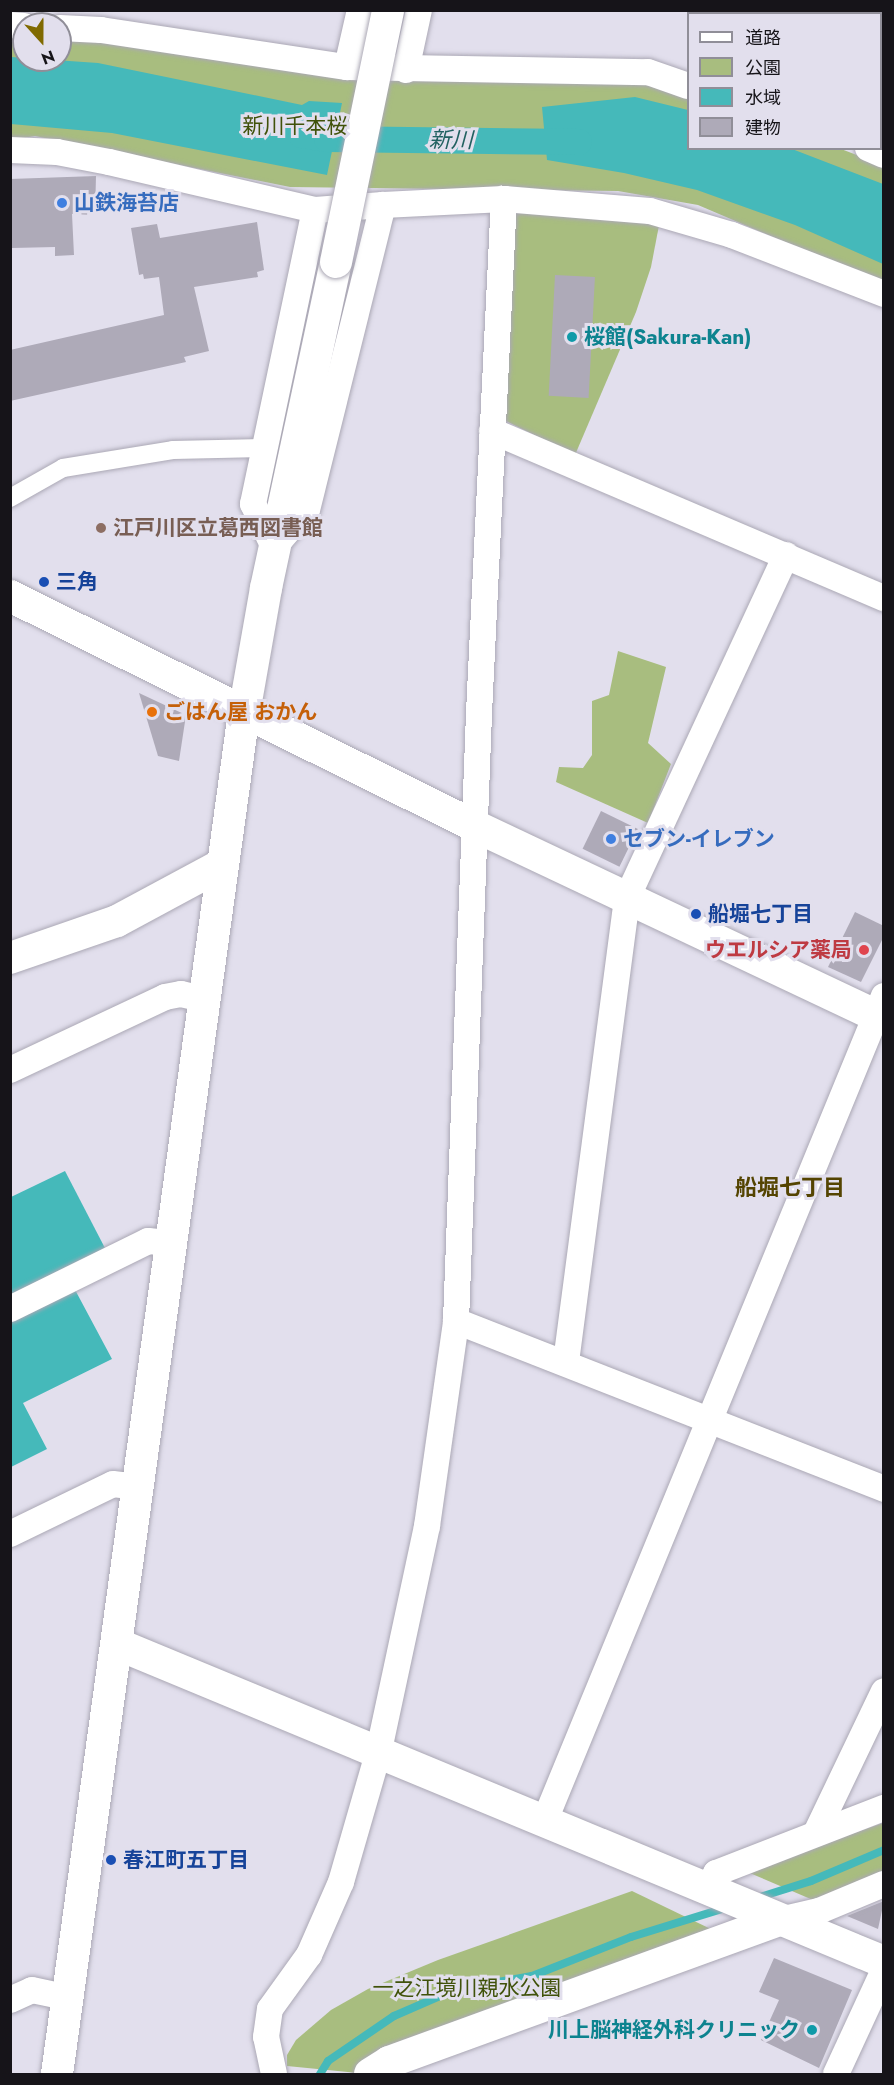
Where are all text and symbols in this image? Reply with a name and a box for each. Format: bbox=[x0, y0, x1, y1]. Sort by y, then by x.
north arrow bbox=[12, 12, 72, 72]
legend bbox=[687, 12, 882, 150]
text: 道路 bbox=[745, 25, 781, 51]
text: N bbox=[38, 44, 58, 70]
text: 公園 bbox=[745, 55, 781, 81]
text: 水域 bbox=[745, 85, 781, 111]
park label: 新川千本桜 bbox=[243, 113, 347, 139]
text: 建物 bbox=[745, 115, 781, 141]
water label: 新川 bbox=[429, 126, 473, 154]
place label: 山鉄海苔店 bbox=[74, 190, 179, 216]
marker: 山鉄海苔店 bbox=[55, 196, 69, 210]
place label: 桜館(Sakura-Kan) bbox=[584, 324, 751, 350]
marker: 桜館(Sakura-Kan) bbox=[565, 330, 579, 344]
place label: 江戸川区立葛西図書館 bbox=[113, 515, 323, 541]
marker: 江戸川区立葛西図書館 bbox=[94, 521, 108, 535]
place label: 三角 bbox=[56, 569, 98, 595]
marker: 三角 bbox=[37, 575, 51, 589]
place label: ごはん屋 おかん bbox=[164, 699, 317, 725]
marker: ごはん屋 おかん bbox=[145, 705, 159, 719]
place label: セブン-イレブン bbox=[623, 826, 775, 852]
marker: セブン-イレブン bbox=[604, 832, 618, 846]
place label: 船堀七丁目 bbox=[708, 901, 813, 927]
marker: 船堀七丁目 bbox=[689, 907, 703, 921]
place label: ウエルシア薬局 bbox=[705, 937, 852, 963]
marker: ウエルシア薬局 bbox=[857, 943, 871, 957]
district label: 船堀七丁目 bbox=[735, 1175, 845, 1201]
place label: 春江町五丁目 bbox=[123, 1847, 249, 1873]
marker: 春江町五丁目 bbox=[104, 1853, 118, 1867]
park label: 一之江境川親水公園 bbox=[373, 1975, 561, 2001]
place label: 川上脳神経外科クリニック bbox=[548, 2017, 800, 2043]
marker: 川上脳神経外科クリニック bbox=[805, 2023, 819, 2037]

